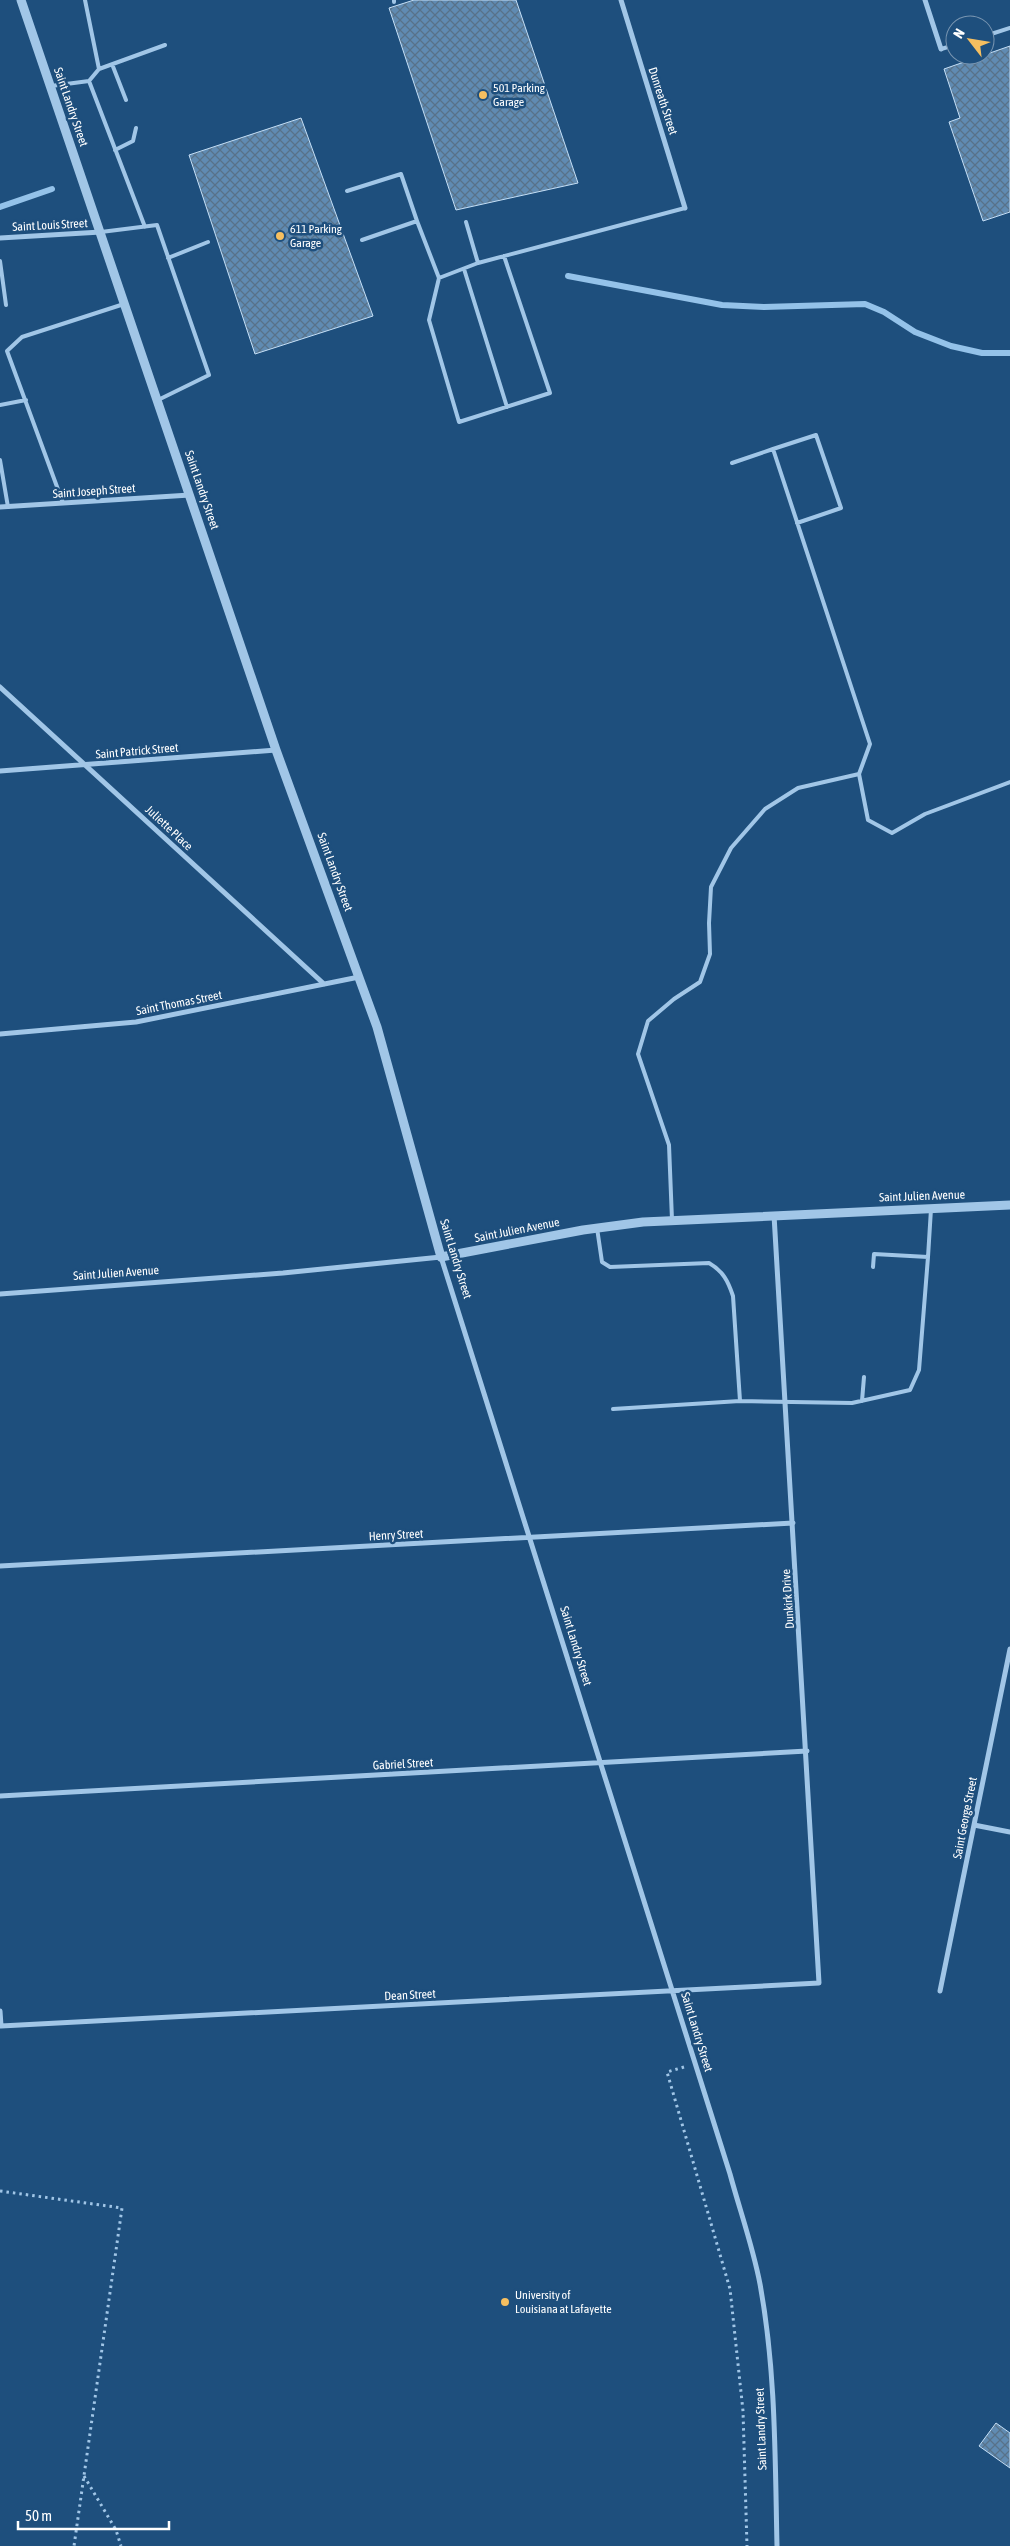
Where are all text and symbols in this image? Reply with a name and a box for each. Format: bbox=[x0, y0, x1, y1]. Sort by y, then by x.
north arrow bbox=[945, 15, 995, 65]
text: N bbox=[950, 26, 968, 41]
street label: Dunreath Street bbox=[646, 65, 681, 137]
street label: Saint Landry Street bbox=[51, 66, 91, 149]
place label: 501 Parking Garage bbox=[493, 81, 546, 109]
marker: 501 Parking Garage bbox=[477, 89, 489, 101]
street label: Saint Louis Street bbox=[12, 216, 89, 234]
place label: 611 Parking Garage bbox=[290, 222, 343, 250]
marker: 611 Parking Garage bbox=[274, 230, 286, 242]
street label: Saint Landry Street bbox=[182, 449, 222, 532]
street label: Saint Joseph Street bbox=[52, 481, 136, 501]
street label: Saint Patrick Street bbox=[95, 740, 179, 762]
street label: Juliette Place bbox=[142, 803, 196, 853]
street label: Saint Landry Street bbox=[314, 831, 356, 914]
street label: Saint Thomas Street bbox=[135, 988, 224, 1018]
street label: Saint Julien Avenue bbox=[879, 1188, 965, 1204]
street label: Saint Julien Avenue bbox=[473, 1215, 561, 1245]
street label: Saint Landry Street bbox=[437, 1218, 475, 1301]
street label: Saint Julien Avenue bbox=[73, 1263, 159, 1283]
street label: Henry Street bbox=[368, 1527, 424, 1543]
street label: Dunkirk Drive bbox=[779, 1569, 797, 1629]
street label: Saint Landry Street bbox=[557, 1605, 595, 1688]
street label: Gabriel Street bbox=[372, 1755, 434, 1773]
street label: Saint George Street bbox=[950, 1775, 980, 1860]
street label: Dean Street bbox=[384, 1987, 437, 2003]
street label: Saint Landry Street bbox=[678, 1991, 716, 2074]
place label: University of Louisiana at Lafayette bbox=[515, 2288, 612, 2316]
marker: University of Louisiana at Lafayette bbox=[499, 2296, 511, 2308]
street label: Saint Landry Street bbox=[753, 2387, 769, 2470]
scale bar bbox=[18, 2498, 169, 2530]
text: 50 m bbox=[25, 2507, 52, 2524]

